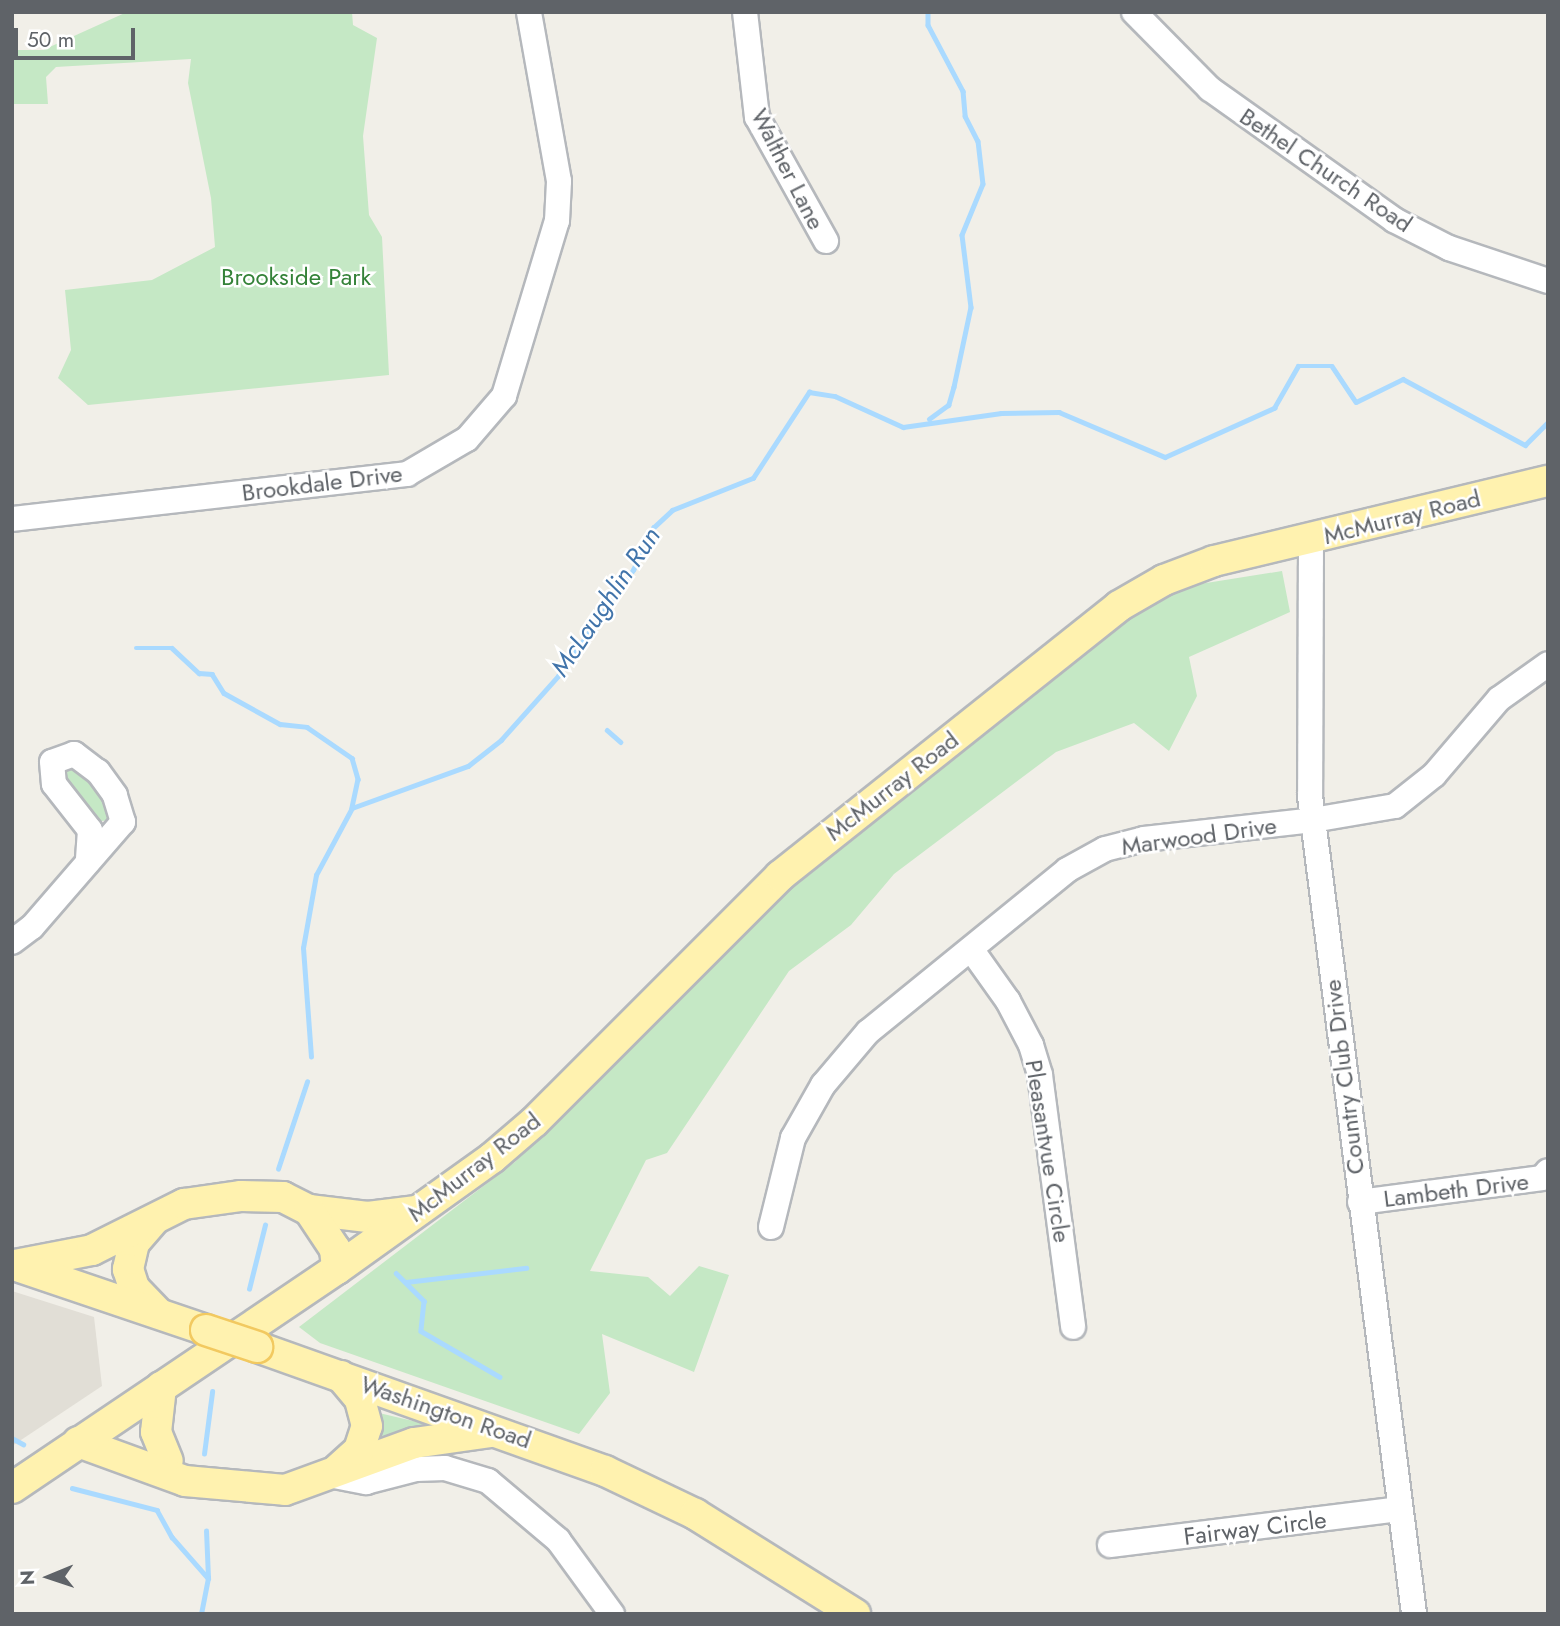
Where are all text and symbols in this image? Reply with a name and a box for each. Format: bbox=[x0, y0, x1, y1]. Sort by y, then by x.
scale bar bbox=[18, 14, 138, 58]
text: 50 m bbox=[27, 25, 74, 55]
street label: Bethel Church Road bbox=[1234, 102, 1418, 238]
street label: Walther Lane bbox=[745, 104, 831, 234]
park label: Brookside Park bbox=[221, 263, 371, 291]
street label: Brookdale Drive bbox=[240, 459, 404, 507]
street label: McMurray Road bbox=[1321, 484, 1483, 550]
water label: McLaughlin Run bbox=[545, 522, 667, 682]
street label: McMurray Road bbox=[820, 725, 964, 847]
street label: Marwood Drive bbox=[1120, 811, 1278, 861]
street label: Country Club Drive bbox=[1318, 978, 1370, 1176]
street label: Pleasantvue Circle bbox=[1019, 1057, 1077, 1245]
street label: McMurray Road bbox=[402, 1106, 546, 1228]
street label: Lambeth Drive bbox=[1382, 1167, 1530, 1213]
street label: Washington Road bbox=[357, 1369, 535, 1455]
street label: Fairway Circle bbox=[1182, 1505, 1328, 1551]
north arrow bbox=[14, 1542, 84, 1612]
text: N bbox=[14, 1570, 41, 1586]

